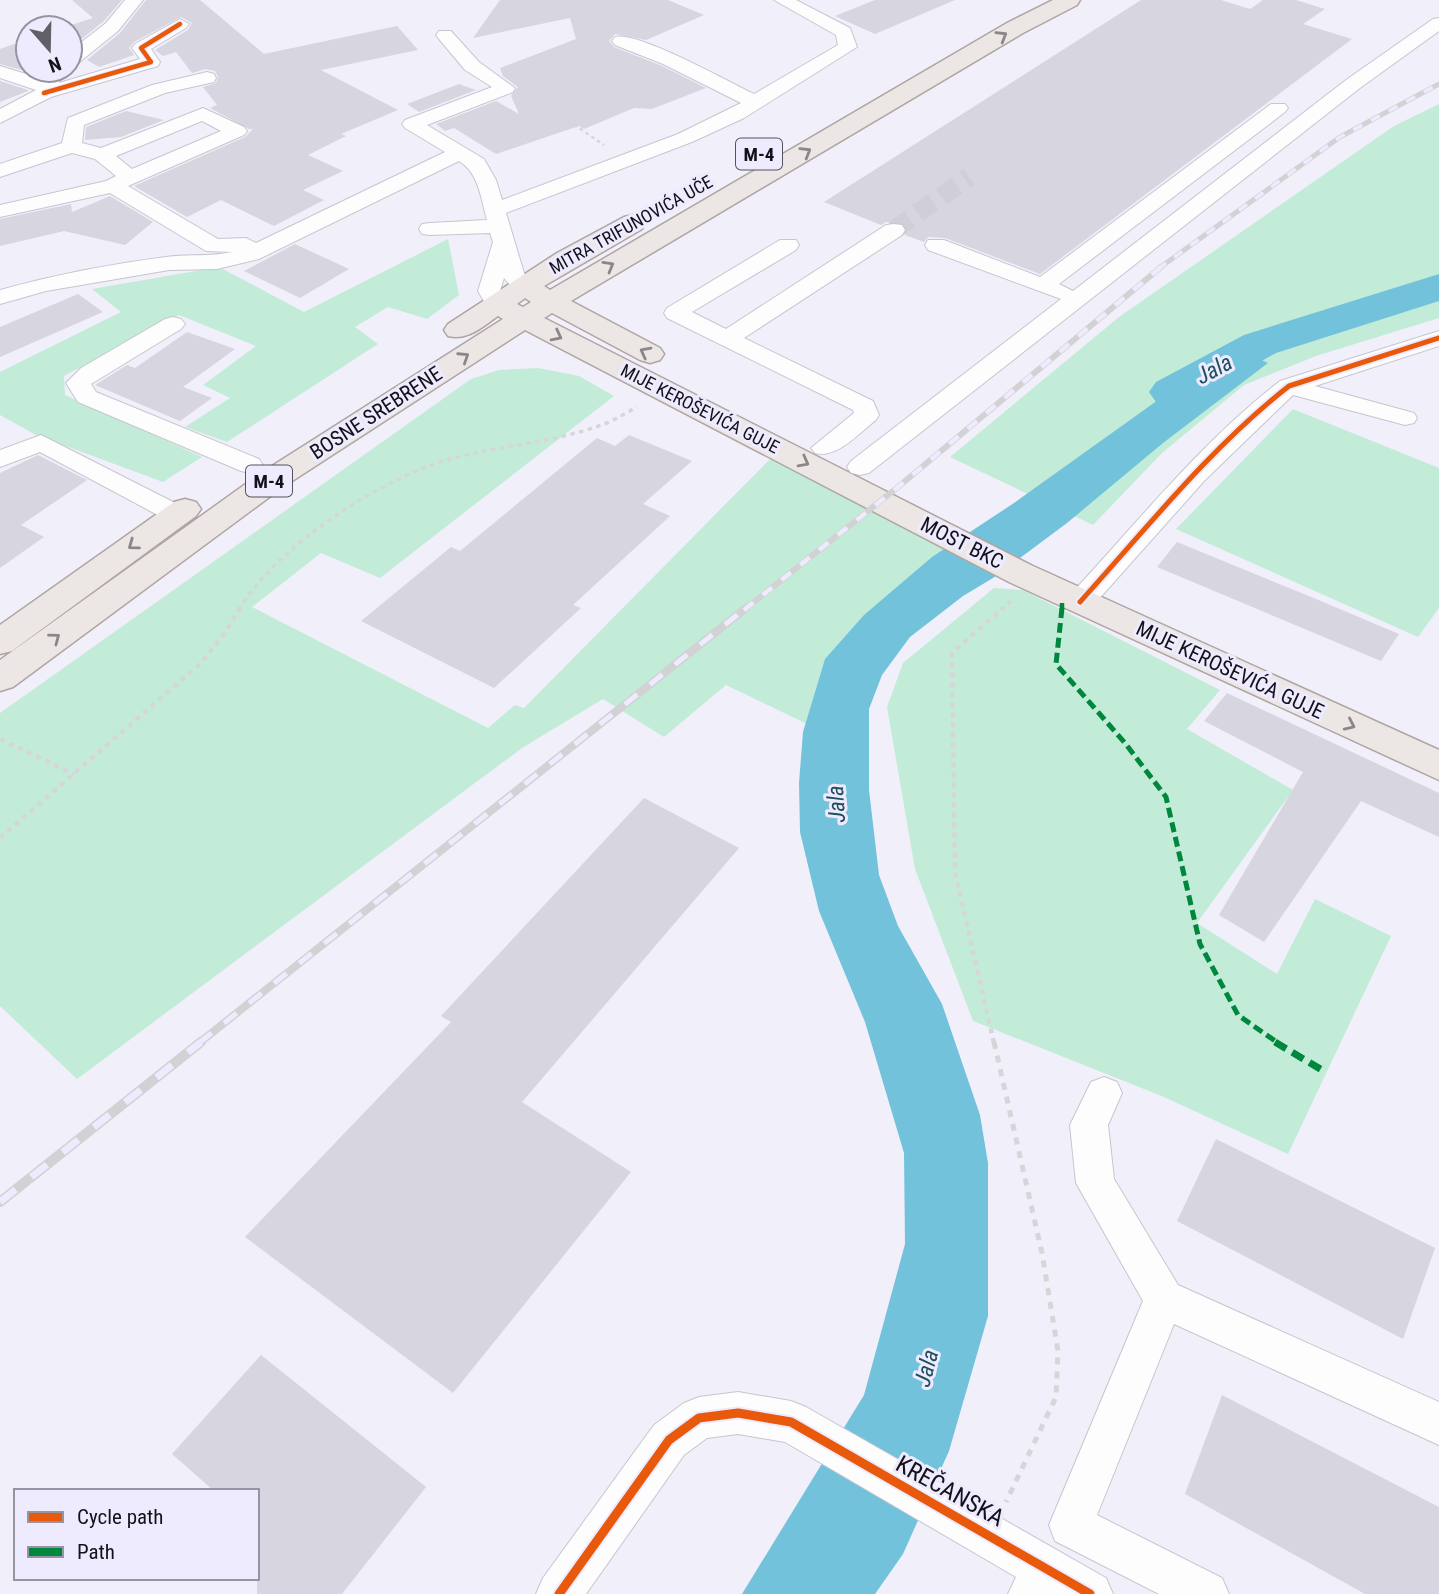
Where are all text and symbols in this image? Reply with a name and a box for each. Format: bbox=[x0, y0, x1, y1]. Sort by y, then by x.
north arrow bbox=[14, 14, 84, 84]
one-way arrow bbox=[994, 31, 1007, 44]
text: N bbox=[45, 52, 64, 77]
road number: M-4 bbox=[736, 138, 782, 170]
one-way arrow bbox=[799, 148, 812, 161]
street label: MITRA TRIFUNOVIĆA UČE bbox=[545, 171, 716, 278]
one-way arrow bbox=[602, 261, 615, 274]
one-way arrow bbox=[550, 328, 563, 341]
one-way arrow bbox=[640, 347, 652, 360]
water label: Jala bbox=[1191, 349, 1237, 390]
one-way arrow bbox=[457, 352, 470, 365]
street label: MIJE KEROŠEVIĆA GUJE bbox=[617, 359, 783, 458]
street label: BOSNE SREBRENE bbox=[306, 361, 446, 465]
one-way arrow bbox=[796, 454, 809, 468]
road number: M-4 bbox=[246, 466, 292, 496]
street label: MOST BKC bbox=[917, 512, 1007, 574]
one-way arrow bbox=[129, 537, 141, 550]
street label: MIJE KEROŠEVIĆA GUJE bbox=[1132, 616, 1328, 724]
one-way arrow bbox=[47, 633, 60, 646]
one-way arrow bbox=[1343, 717, 1355, 731]
water label: Jala bbox=[822, 785, 851, 823]
water label: Jala bbox=[909, 1347, 944, 1390]
street label: KREČANSKA bbox=[891, 1449, 1010, 1532]
legend bbox=[14, 1489, 259, 1580]
text: Cycle path bbox=[77, 1505, 163, 1529]
text: Path bbox=[77, 1540, 115, 1564]

